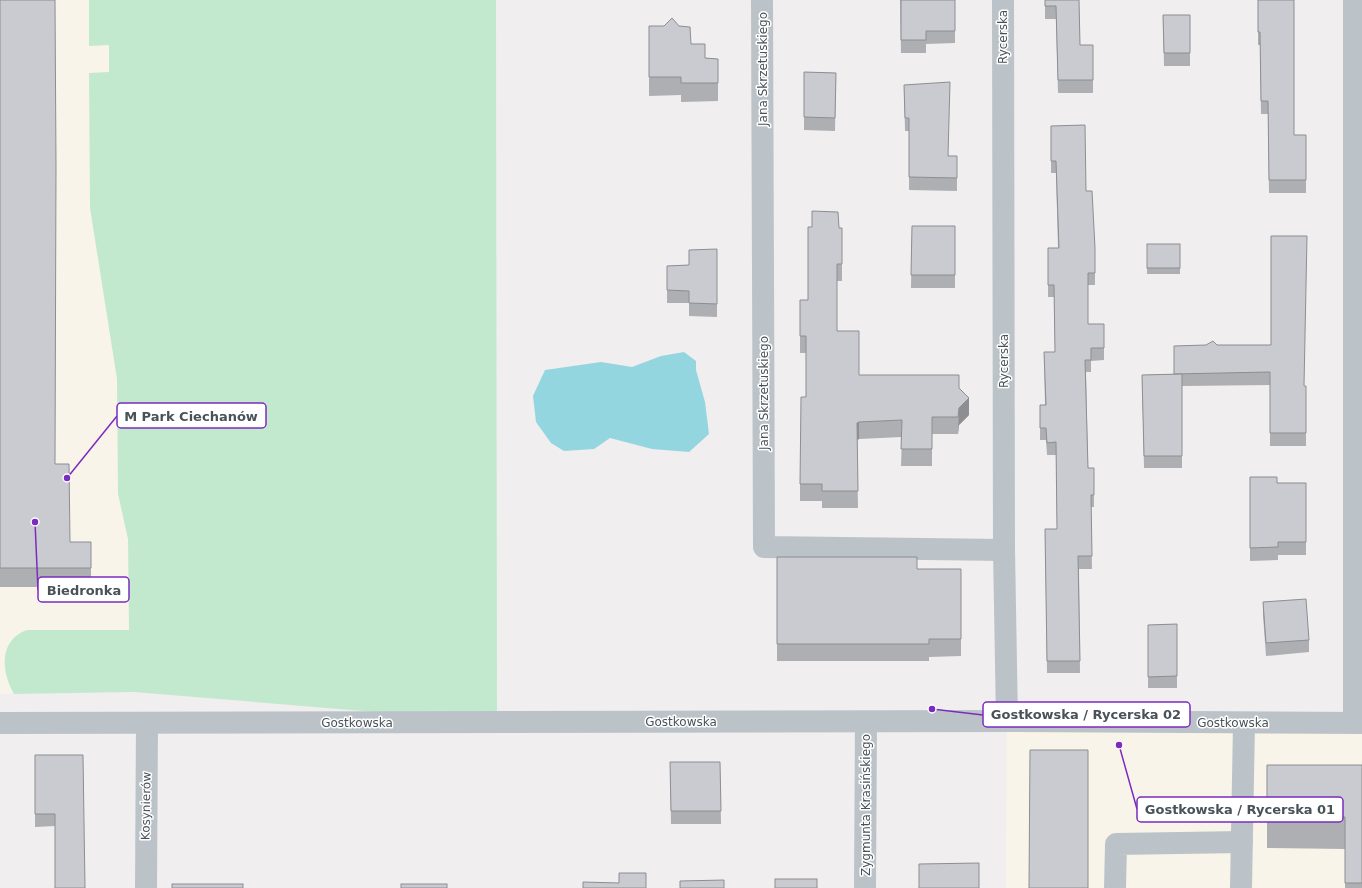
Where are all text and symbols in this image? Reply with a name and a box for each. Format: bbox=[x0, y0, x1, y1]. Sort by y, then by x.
street label: Rycerska bbox=[996, 10, 1010, 64]
street label: Jana Skrzetuskiego bbox=[756, 12, 770, 127]
street label: Rycerska bbox=[997, 334, 1011, 388]
street label: Jana Skrzetuskiego bbox=[757, 336, 771, 451]
callout: M Park Ciechanów bbox=[117, 403, 266, 428]
text: M Park Ciechanów bbox=[124, 409, 258, 424]
callout: Biedronka bbox=[38, 577, 129, 602]
text: Biedronka bbox=[47, 583, 121, 598]
callout: Gostkowska / Rycerska 02 bbox=[983, 702, 1190, 727]
text: Gostkowska / Rycerska 02 bbox=[991, 707, 1181, 722]
street label: Gostkowska bbox=[645, 715, 717, 729]
street label: Gostkowska bbox=[321, 716, 393, 730]
street label: Gostkowska bbox=[1197, 716, 1269, 730]
street label: Zygmunta Krasińskiego bbox=[859, 734, 873, 876]
street label: Kosynierów bbox=[138, 772, 154, 840]
callout: Gostkowska / Rycerska 01 bbox=[1137, 797, 1343, 822]
text: Gostkowska / Rycerska 01 bbox=[1145, 802, 1335, 817]

